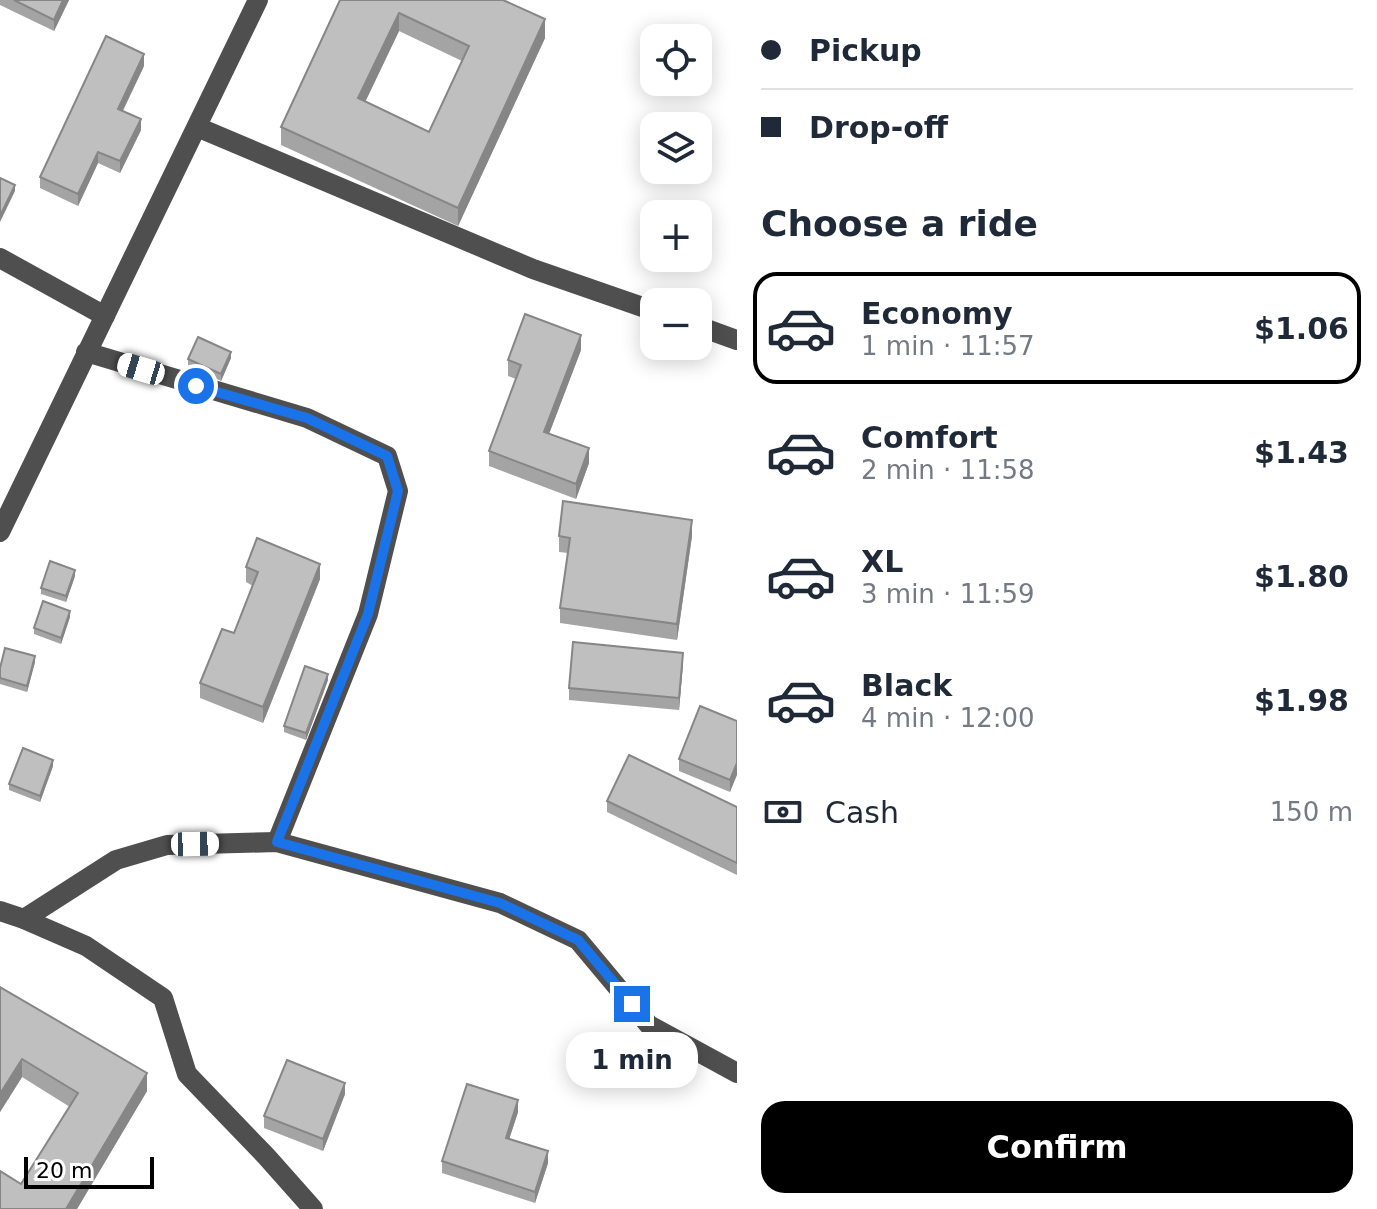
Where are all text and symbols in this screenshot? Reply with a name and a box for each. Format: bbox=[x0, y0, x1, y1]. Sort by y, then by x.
map controls bbox=[640, 24, 712, 360]
button: locate bbox=[640, 24, 712, 96]
text: Pickup bbox=[809, 33, 922, 68]
text: Drop-off bbox=[809, 110, 948, 145]
button: layers bbox=[640, 112, 712, 184]
button: + bbox=[640, 200, 712, 272]
text: Choose a ride bbox=[761, 203, 1038, 244]
button: − bbox=[640, 288, 712, 360]
icon: car bbox=[765, 292, 837, 364]
text: Economy bbox=[861, 296, 1013, 331]
text: $1.06 bbox=[1254, 311, 1349, 346]
text: 1 min · 11:57 bbox=[861, 331, 1035, 361]
car bbox=[115, 351, 167, 387]
route start bbox=[178, 368, 214, 404]
icon: car bbox=[765, 416, 837, 488]
text: Comfort bbox=[861, 420, 998, 455]
text: $1.43 bbox=[1254, 435, 1349, 470]
text: 2 min · 11:58 bbox=[861, 455, 1035, 485]
icon: car bbox=[765, 540, 837, 612]
text: XL bbox=[861, 544, 903, 579]
text: $1.80 bbox=[1254, 559, 1349, 594]
text: 3 min · 11:59 bbox=[861, 579, 1035, 609]
icon: car bbox=[765, 664, 837, 736]
text: Black bbox=[861, 668, 952, 703]
text: $1.98 bbox=[1254, 683, 1349, 718]
text: 4 min · 12:00 bbox=[861, 703, 1035, 733]
icon: cash bbox=[761, 790, 805, 834]
text: Cash bbox=[825, 795, 899, 830]
text: 150 m bbox=[1270, 797, 1353, 827]
car bbox=[171, 832, 219, 856]
route end bbox=[614, 986, 650, 1022]
callout: 1 min bbox=[566, 1032, 698, 1088]
text: 1 min bbox=[591, 1045, 673, 1075]
button: Confirm bbox=[761, 1101, 1353, 1193]
scale bar bbox=[24, 1153, 154, 1189]
text: 20 m bbox=[36, 1158, 92, 1183]

